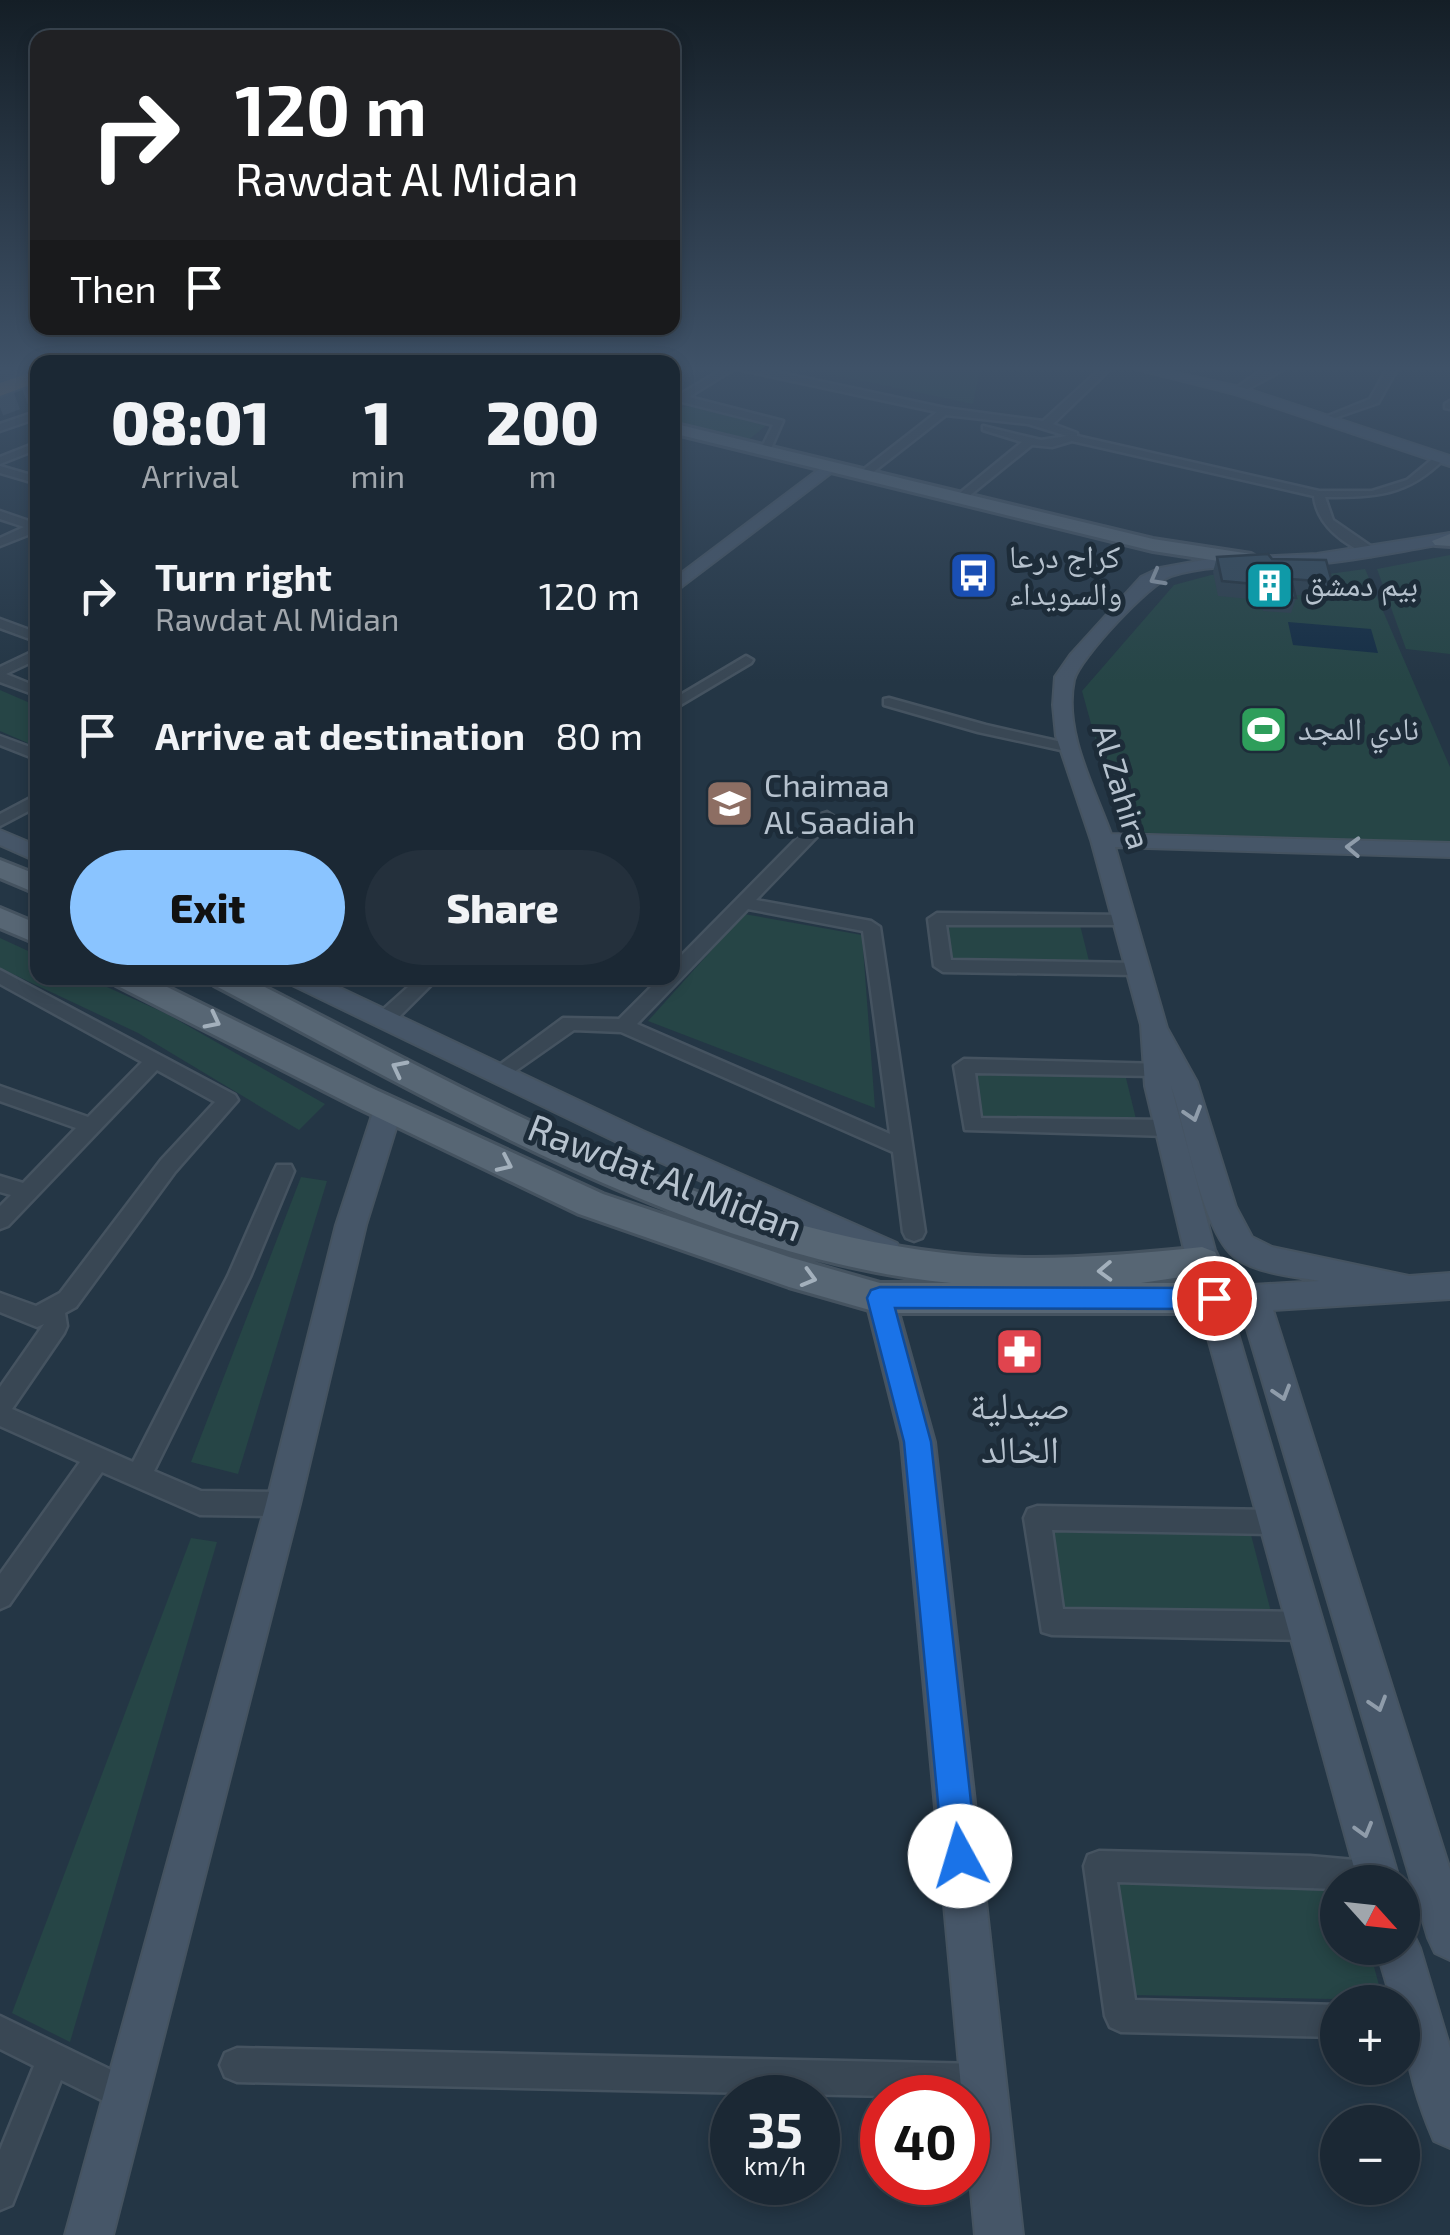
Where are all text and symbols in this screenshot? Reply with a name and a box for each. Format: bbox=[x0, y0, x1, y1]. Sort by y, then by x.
text: 120 m bbox=[235, 66, 427, 150]
icon: right bbox=[70, 70, 200, 200]
text: Rawdat Al Midan bbox=[235, 151, 579, 205]
icon: arrive bbox=[177, 260, 232, 315]
text: Then bbox=[70, 265, 157, 311]
text: 08:01 bbox=[111, 385, 270, 457]
text: 1 bbox=[364, 385, 391, 457]
text: 200 bbox=[486, 385, 599, 457]
text: Arrival bbox=[142, 456, 239, 494]
text: min bbox=[351, 456, 405, 494]
text: m bbox=[528, 456, 557, 494]
place label: كراج درعا والسويداء bbox=[1009, 536, 1122, 612]
bus stop icon: كراج درعا والسويداء bbox=[948, 549, 1000, 601]
text: Turn right bbox=[155, 553, 332, 599]
building icon: بيم دمشق bbox=[1243, 559, 1295, 611]
place label: بيم دمشق bbox=[1304, 564, 1418, 606]
one-way arrow bbox=[1150, 566, 1168, 586]
icon: right bbox=[70, 568, 125, 623]
text: 120 m bbox=[539, 572, 640, 618]
text: Rawdat Al Midan bbox=[155, 599, 399, 637]
sports icon: نادي المجد bbox=[1237, 703, 1289, 755]
icon: arrive bbox=[70, 708, 125, 763]
place label: نادي المجد bbox=[1298, 708, 1419, 754]
text: Arrive at destination bbox=[155, 712, 525, 758]
text: 80 m bbox=[555, 712, 643, 758]
street label: Al Zahira bbox=[1086, 719, 1160, 853]
place label: Chaimaa Al Saadiah bbox=[764, 765, 915, 840]
school or university icon: Chaimaa Al Saadiah bbox=[703, 778, 755, 830]
one-way arrow bbox=[1344, 836, 1360, 858]
button: Exit bbox=[70, 850, 345, 965]
button: Share bbox=[365, 850, 640, 965]
one-way arrow bbox=[203, 1008, 221, 1028]
one-way arrow bbox=[392, 1061, 410, 1080]
street label: Rawdat Al Midan bbox=[522, 1103, 809, 1250]
one-way arrow bbox=[1181, 1105, 1202, 1122]
one-way arrow bbox=[495, 1152, 513, 1172]
pin bbox=[1172, 1256, 1257, 1341]
one-way arrow bbox=[1097, 1261, 1113, 1282]
one-way arrow bbox=[800, 1266, 817, 1287]
icon: arrive bbox=[1187, 1271, 1242, 1326]
pharmacy icon: صيدلية الخالد bbox=[994, 1326, 1046, 1378]
place label: صيدلية الخالد bbox=[970, 1381, 1070, 1471]
one-way arrow bbox=[1270, 1384, 1291, 1401]
one-way arrow bbox=[1366, 1694, 1387, 1711]
position arrow bbox=[908, 1804, 1012, 1908]
one-way arrow bbox=[1352, 1821, 1373, 1838]
north arrow bbox=[1320, 1865, 1420, 1965]
map controls bbox=[1320, 1865, 1420, 2205]
button: + bbox=[1320, 1985, 1420, 2085]
speed limit sign: 40 bbox=[860, 2075, 990, 2205]
text: 35 bbox=[747, 2098, 803, 2158]
button: − bbox=[1320, 2105, 1420, 2205]
text: km/h bbox=[744, 2150, 806, 2180]

